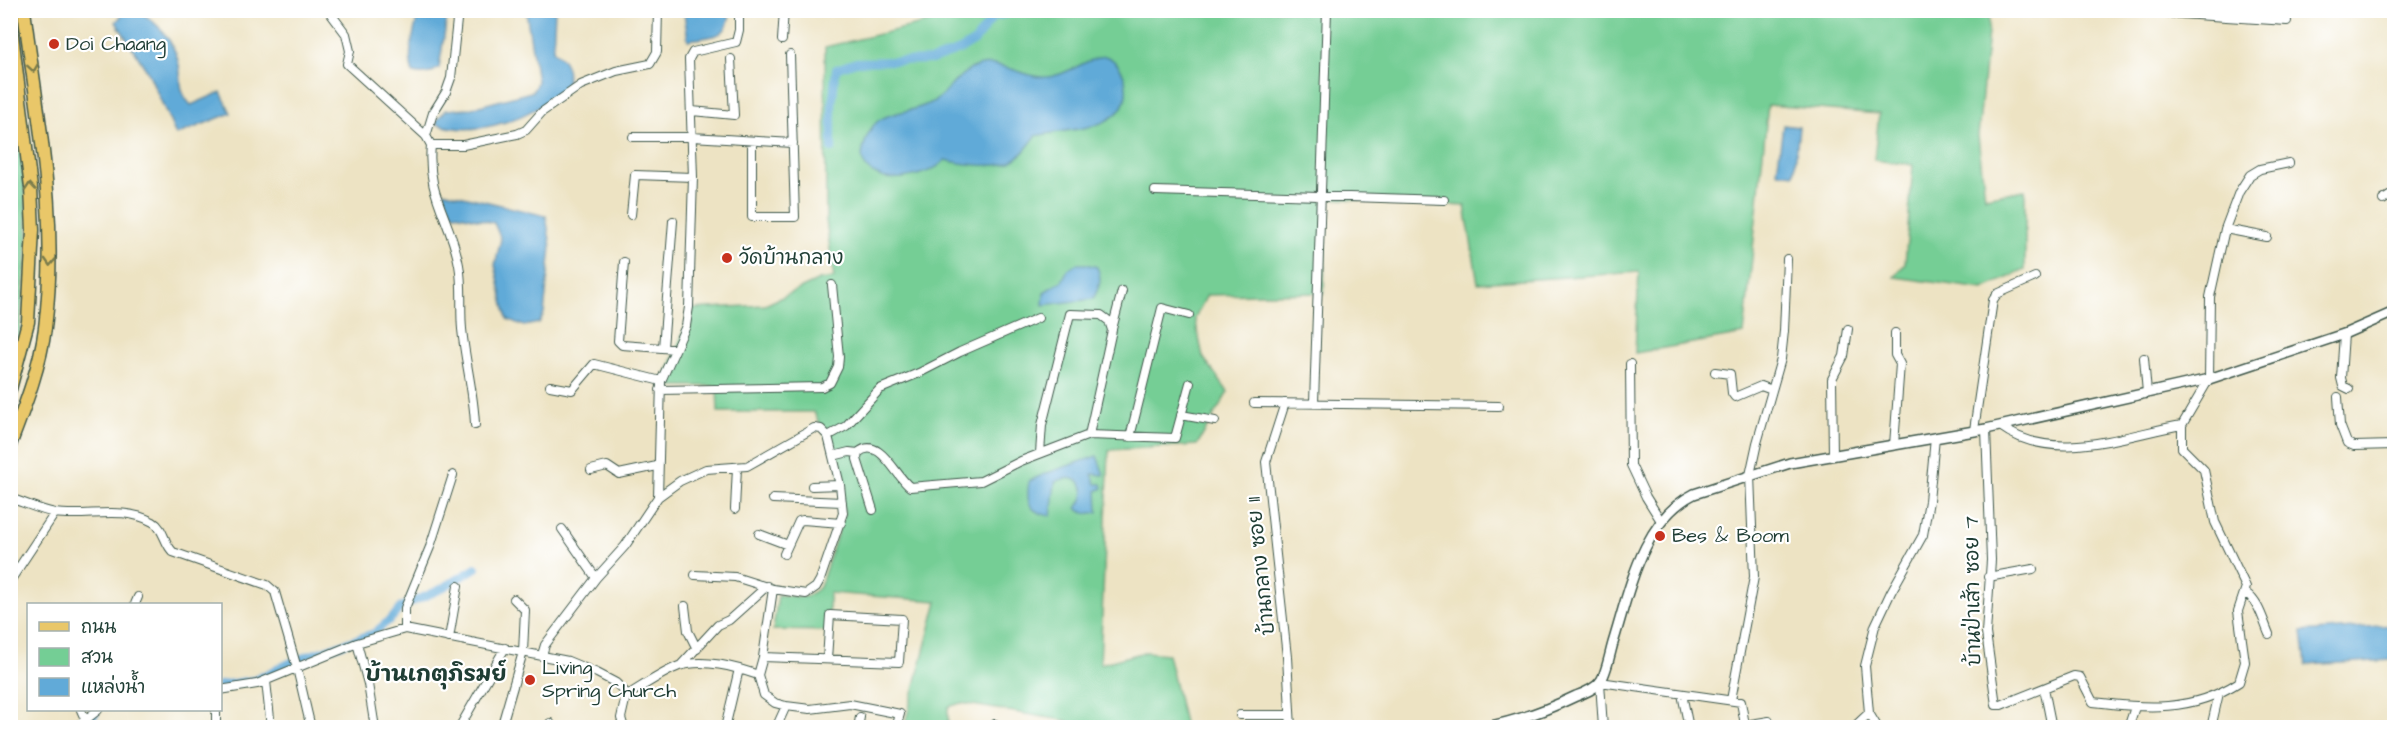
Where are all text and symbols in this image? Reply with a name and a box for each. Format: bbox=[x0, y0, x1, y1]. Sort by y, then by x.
place label: Doi Chaang bbox=[66, 30, 166, 59]
marker: Doi Chaang bbox=[47, 37, 61, 51]
one-way arrow bbox=[26, 64, 38, 73]
one-way arrow bbox=[24, 182, 37, 191]
place label: วัดบ้านกลาง bbox=[739, 244, 843, 272]
marker: วัดบ้านกลาง bbox=[720, 251, 734, 265]
one-way arrow bbox=[43, 258, 56, 267]
street label: บ้านกลาง ซอย 11 bbox=[1240, 495, 1282, 637]
street label: บ้านป่าเส้า ซอย 7 bbox=[1958, 516, 1988, 666]
place label: Bes & Boom bbox=[1672, 522, 1789, 550]
marker: Bes & Boom bbox=[1653, 529, 1667, 543]
legend bbox=[27, 603, 222, 711]
text: ถนน bbox=[81, 615, 116, 640]
text: สวน bbox=[81, 645, 113, 670]
place label: Living Spring Church bbox=[542, 654, 676, 706]
district label: บ้านเกตุภิรมย์ bbox=[365, 659, 507, 690]
text: แหล่งน้ำ bbox=[81, 670, 145, 700]
marker: Living Spring Church bbox=[523, 673, 537, 687]

